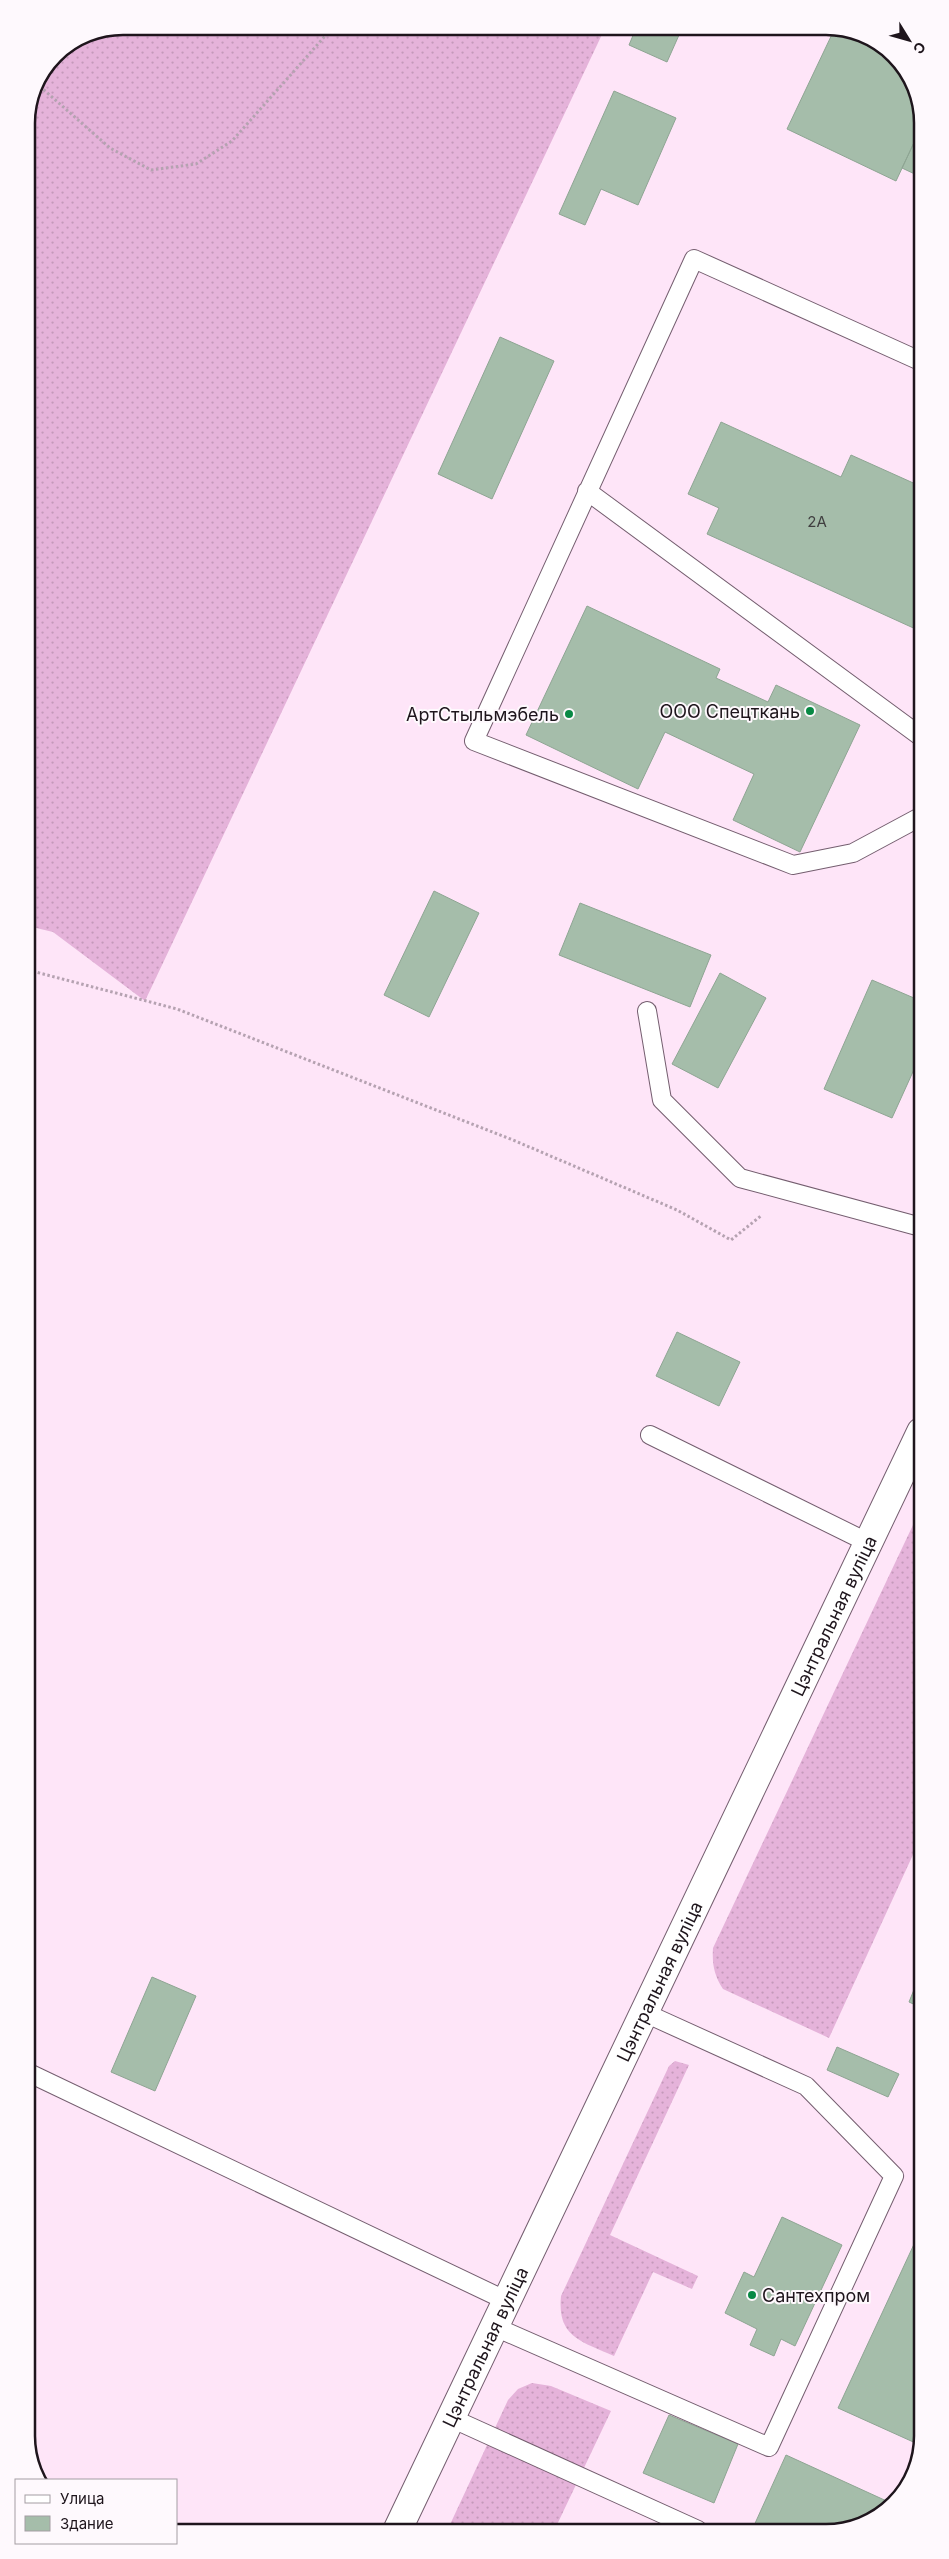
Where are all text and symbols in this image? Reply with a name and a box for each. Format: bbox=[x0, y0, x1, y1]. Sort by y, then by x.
north arrow bbox=[884, 15, 934, 65]
text: С bbox=[910, 39, 930, 57]
house number: 2А bbox=[807, 512, 827, 531]
place label: ООО Спецткань bbox=[659, 701, 800, 722]
place label: АртСтыльмэбель bbox=[406, 704, 559, 725]
marker: ООО Спецткань bbox=[804, 705, 816, 717]
marker: АртСтыльмэбель bbox=[563, 708, 575, 720]
street label: Цэнтральная вуліца bbox=[786, 1532, 881, 1699]
street label: Цэнтральная вуліца bbox=[612, 1898, 706, 2065]
street label: Цэнтральная вуліца bbox=[438, 2263, 532, 2430]
place label: Сантехпром bbox=[762, 2285, 870, 2306]
marker: Сантехпром bbox=[746, 2289, 758, 2301]
legend bbox=[15, 2479, 178, 2544]
text: Улица bbox=[60, 2489, 104, 2508]
text: Здание bbox=[60, 2514, 114, 2533]

